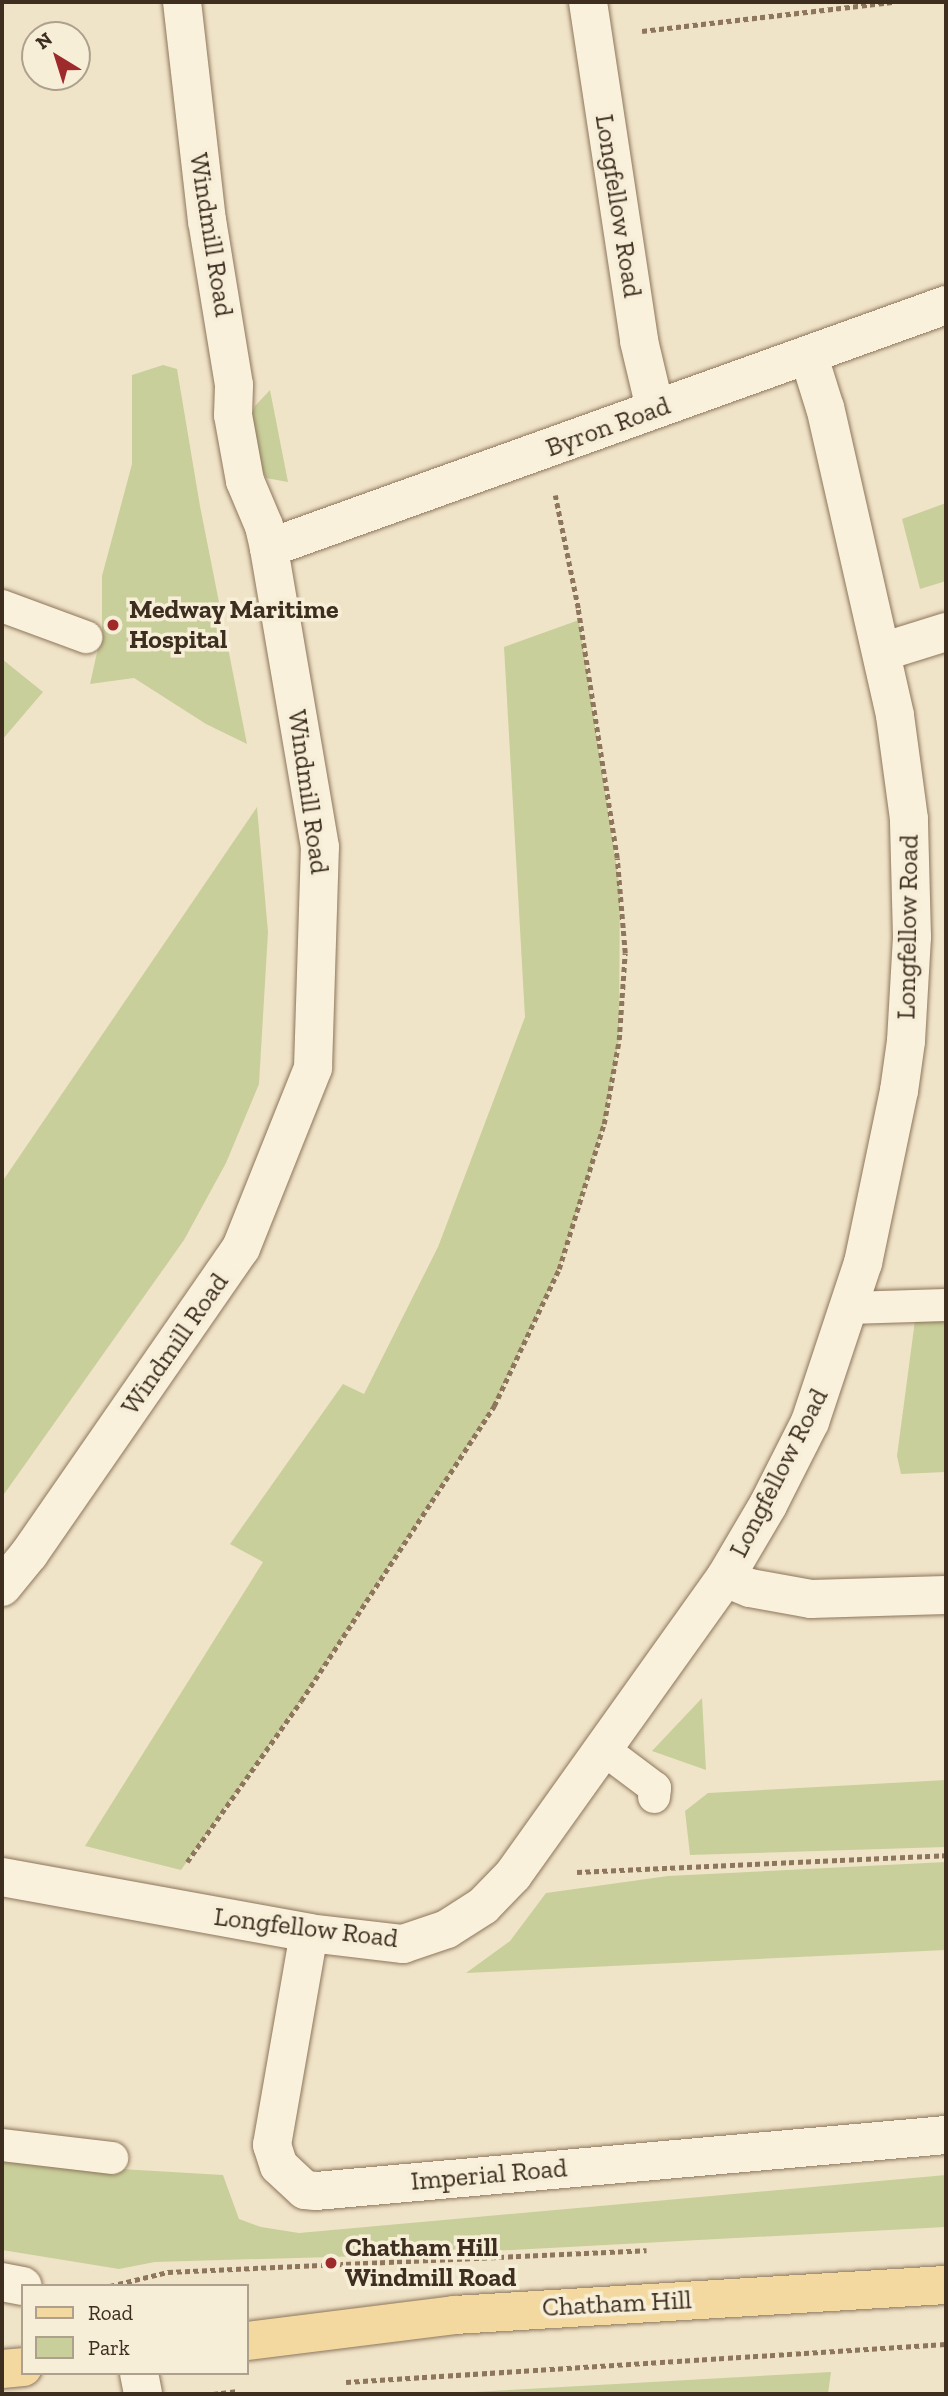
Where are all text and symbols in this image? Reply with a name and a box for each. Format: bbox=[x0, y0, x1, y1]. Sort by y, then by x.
north arrow bbox=[21, 21, 91, 91]
text: N bbox=[31, 27, 57, 54]
street label: Longfellow Road bbox=[588, 112, 648, 300]
street label: Windmill Road bbox=[183, 151, 239, 319]
street label: Byron Road bbox=[542, 390, 674, 464]
place label: Medway Maritime Hospital bbox=[129, 594, 339, 656]
marker: Medway Maritime Hospital bbox=[103, 615, 123, 635]
street label: Windmill Road bbox=[281, 708, 335, 876]
street label: Longfellow Road bbox=[891, 834, 925, 1020]
street label: Windmill Road bbox=[115, 1267, 235, 1421]
street label: Longfellow Road bbox=[723, 1383, 835, 1563]
street label: Longfellow Road bbox=[212, 1901, 400, 1955]
street label: Imperial Road bbox=[410, 2153, 568, 2197]
place label: Chatham Hill Windmill Road bbox=[345, 2232, 516, 2294]
marker: Chatham Hill Windmill Road bbox=[323, 2255, 339, 2271]
legend bbox=[21, 2284, 248, 2375]
street label: Chatham Hill bbox=[541, 2285, 693, 2323]
text: Road bbox=[88, 2300, 133, 2325]
text: Park bbox=[88, 2335, 130, 2360]

